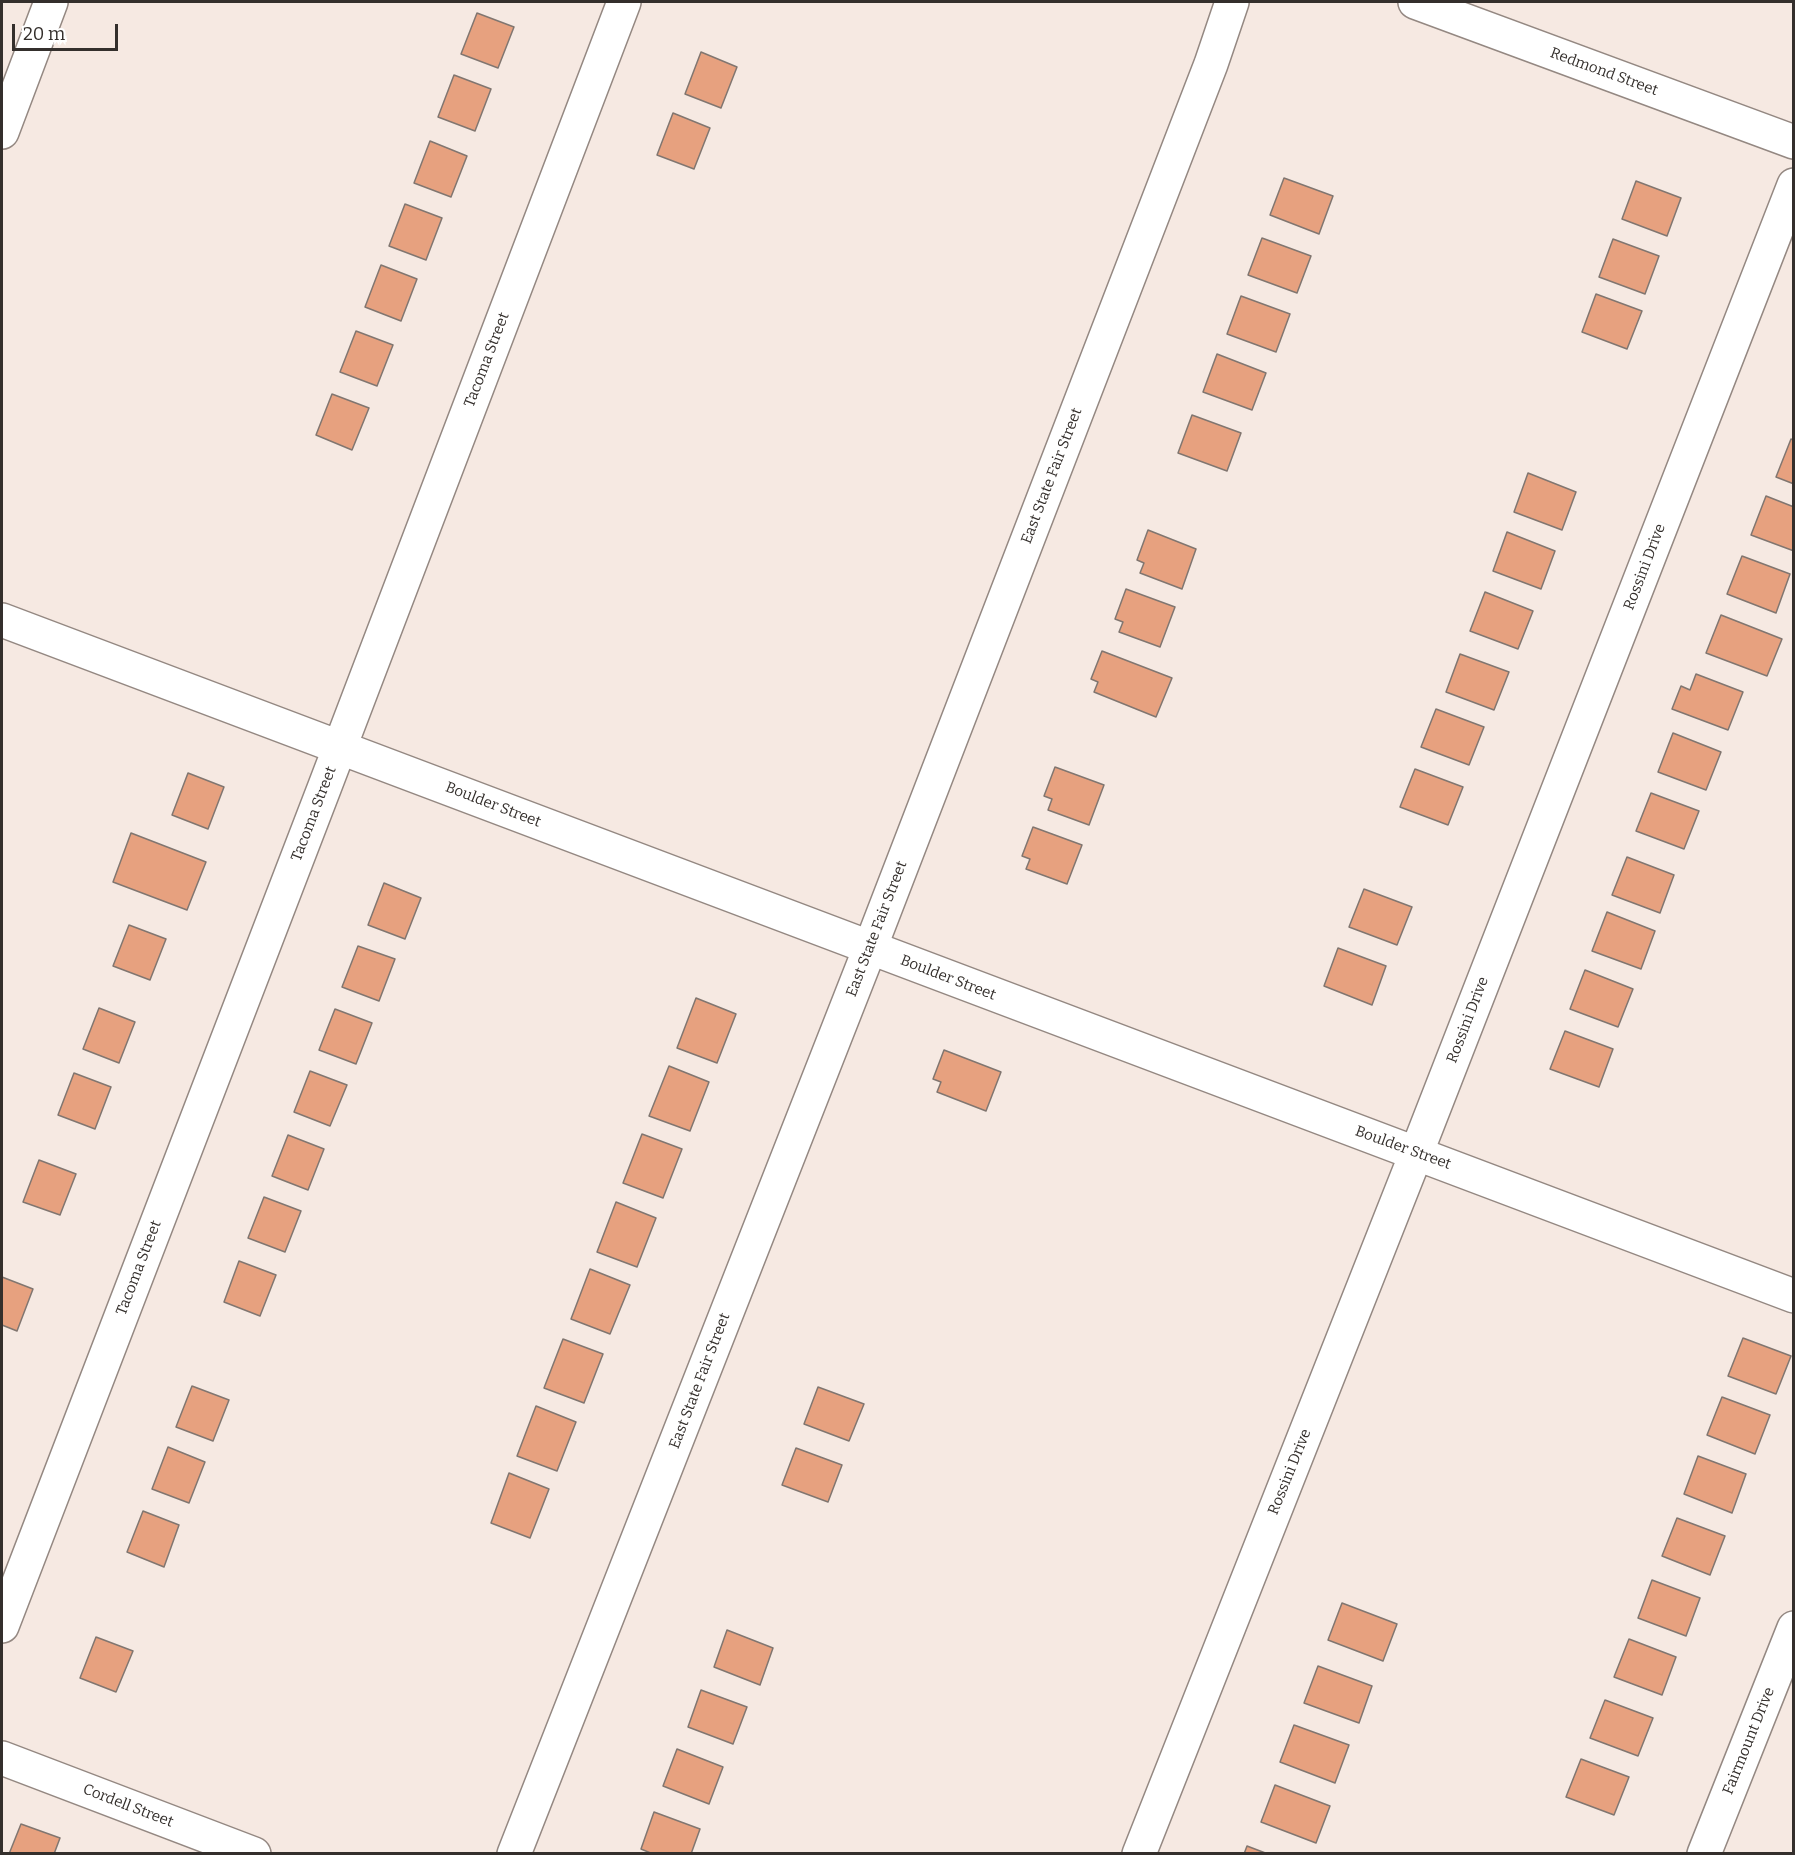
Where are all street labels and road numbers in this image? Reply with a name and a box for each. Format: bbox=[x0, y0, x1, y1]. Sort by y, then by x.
street label: Redmond Street bbox=[1548, 44, 1660, 100]
street label: Tacoma Street bbox=[461, 310, 513, 410]
street label: East State Fair Street bbox=[1018, 405, 1086, 547]
street label: Rossini Drive bbox=[1620, 521, 1670, 613]
street label: Tacoma Street bbox=[288, 764, 340, 864]
street label: Boulder Street bbox=[443, 779, 543, 831]
street label: East State Fair Street bbox=[843, 858, 911, 1000]
street label: Boulder Street bbox=[898, 952, 998, 1004]
street label: Rossini Drive bbox=[1443, 974, 1493, 1066]
street label: Boulder Street bbox=[1353, 1122, 1453, 1174]
street label: Tacoma Street bbox=[113, 1218, 165, 1318]
street label: East State Fair Street bbox=[666, 1310, 734, 1452]
street label: Rossini Drive bbox=[1265, 1426, 1315, 1518]
street label: Fairmount Drive bbox=[1719, 1685, 1779, 1797]
street label: Cordell Street bbox=[80, 1781, 176, 1831]

